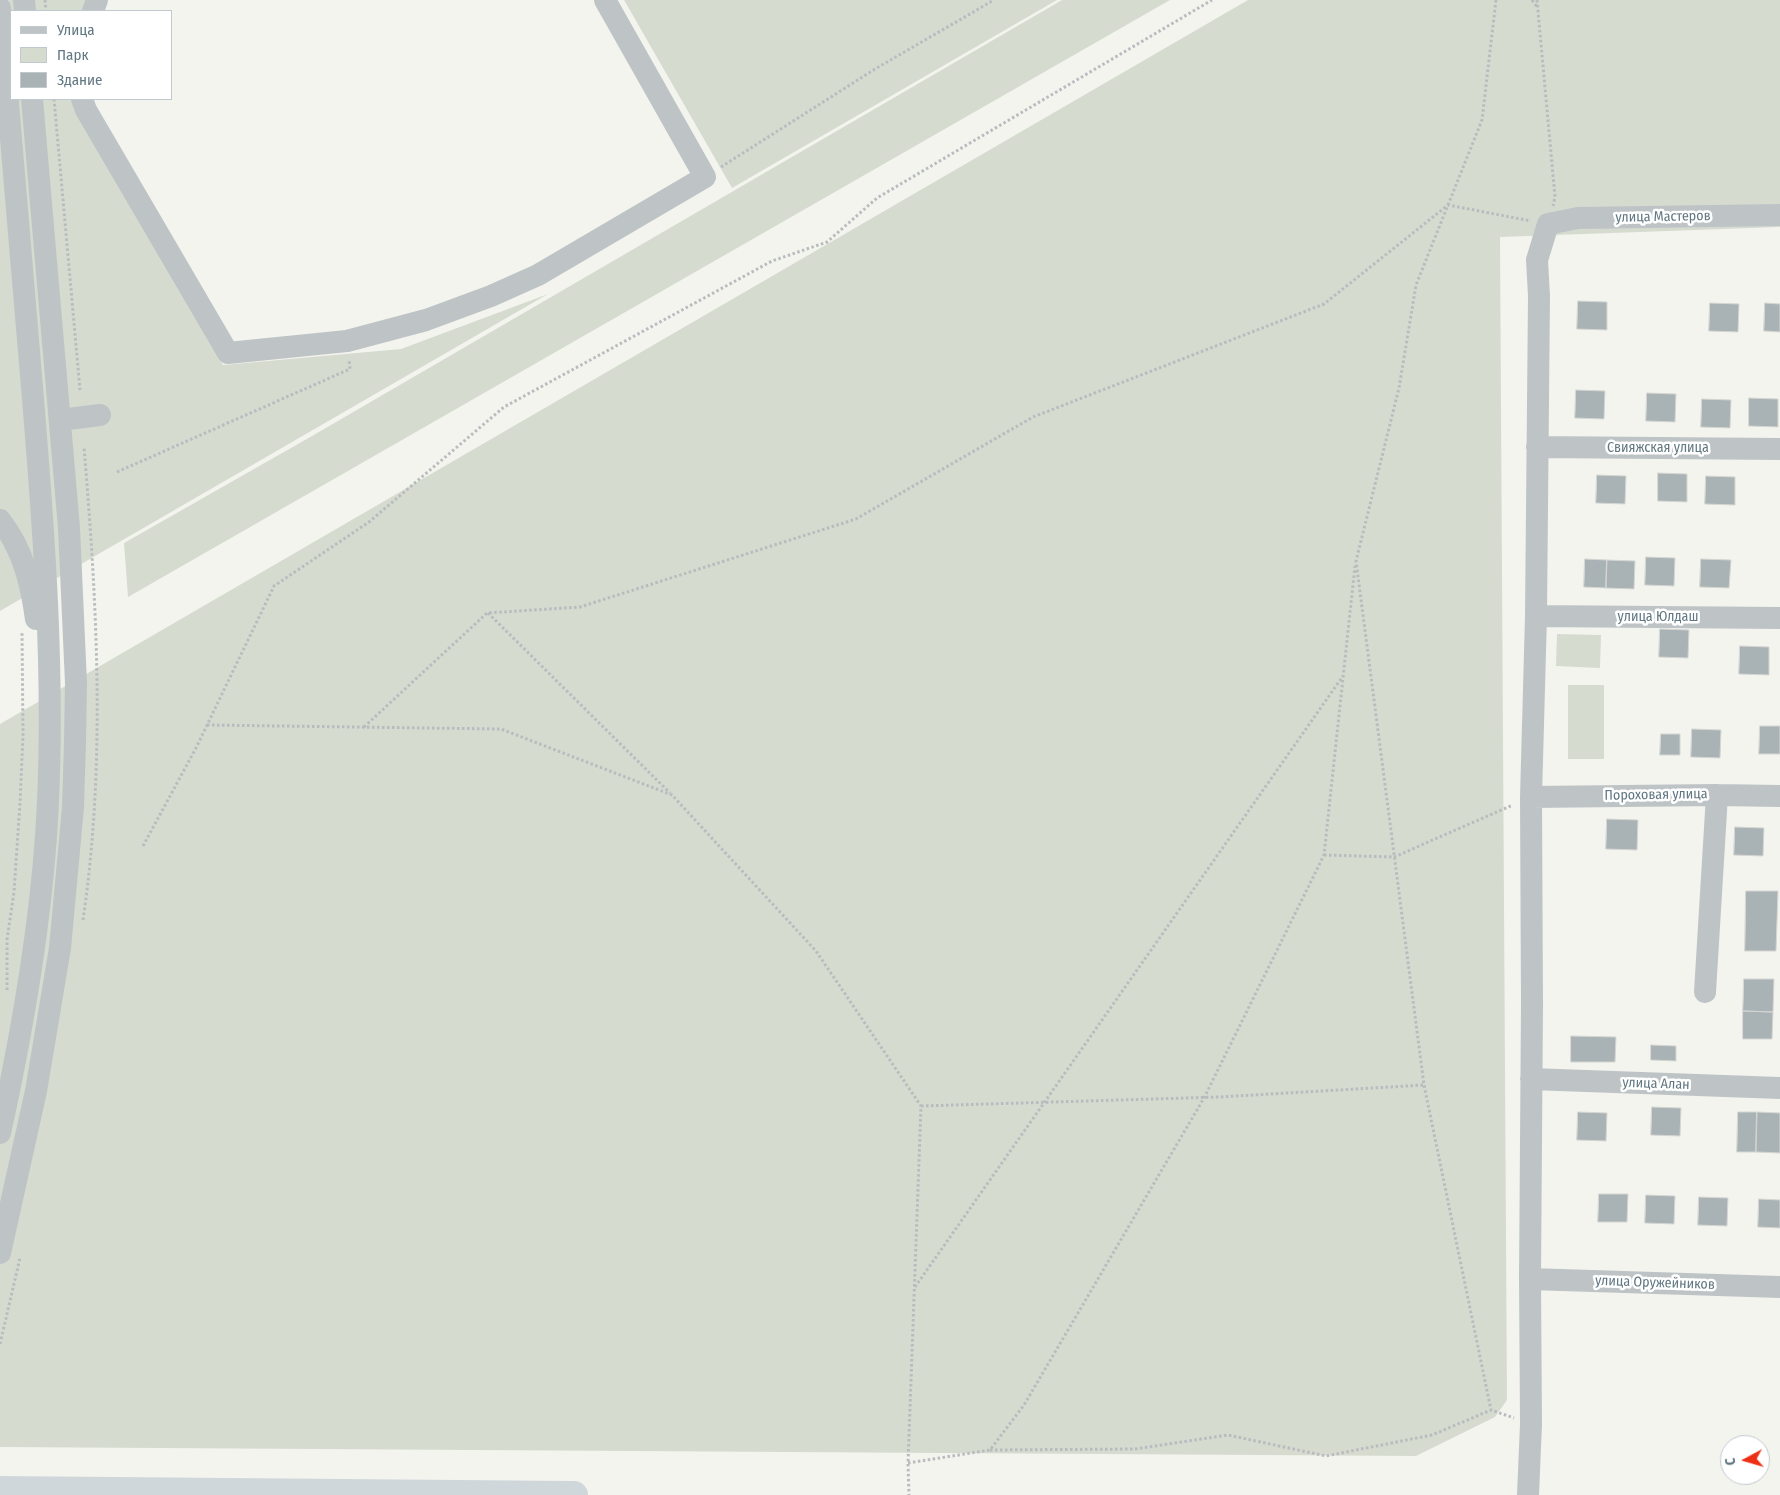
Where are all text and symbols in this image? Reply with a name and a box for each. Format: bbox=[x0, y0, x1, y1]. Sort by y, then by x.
legend bbox=[10, 10, 172, 100]
text: Улица bbox=[57, 21, 95, 39]
text: Парк bbox=[57, 46, 88, 64]
text: Здание bbox=[57, 71, 103, 89]
street label: улица Мастеров bbox=[1615, 208, 1711, 226]
street label: Свияжская улица bbox=[1607, 440, 1709, 456]
street label: улица Юлдаш bbox=[1618, 609, 1698, 625]
street label: Пороховая улица bbox=[1604, 786, 1708, 804]
street label: улица Алан bbox=[1622, 1074, 1690, 1094]
street label: улица Оружейников bbox=[1595, 1273, 1715, 1293]
north arrow bbox=[1720, 1435, 1770, 1485]
text: С bbox=[1722, 1457, 1739, 1466]

